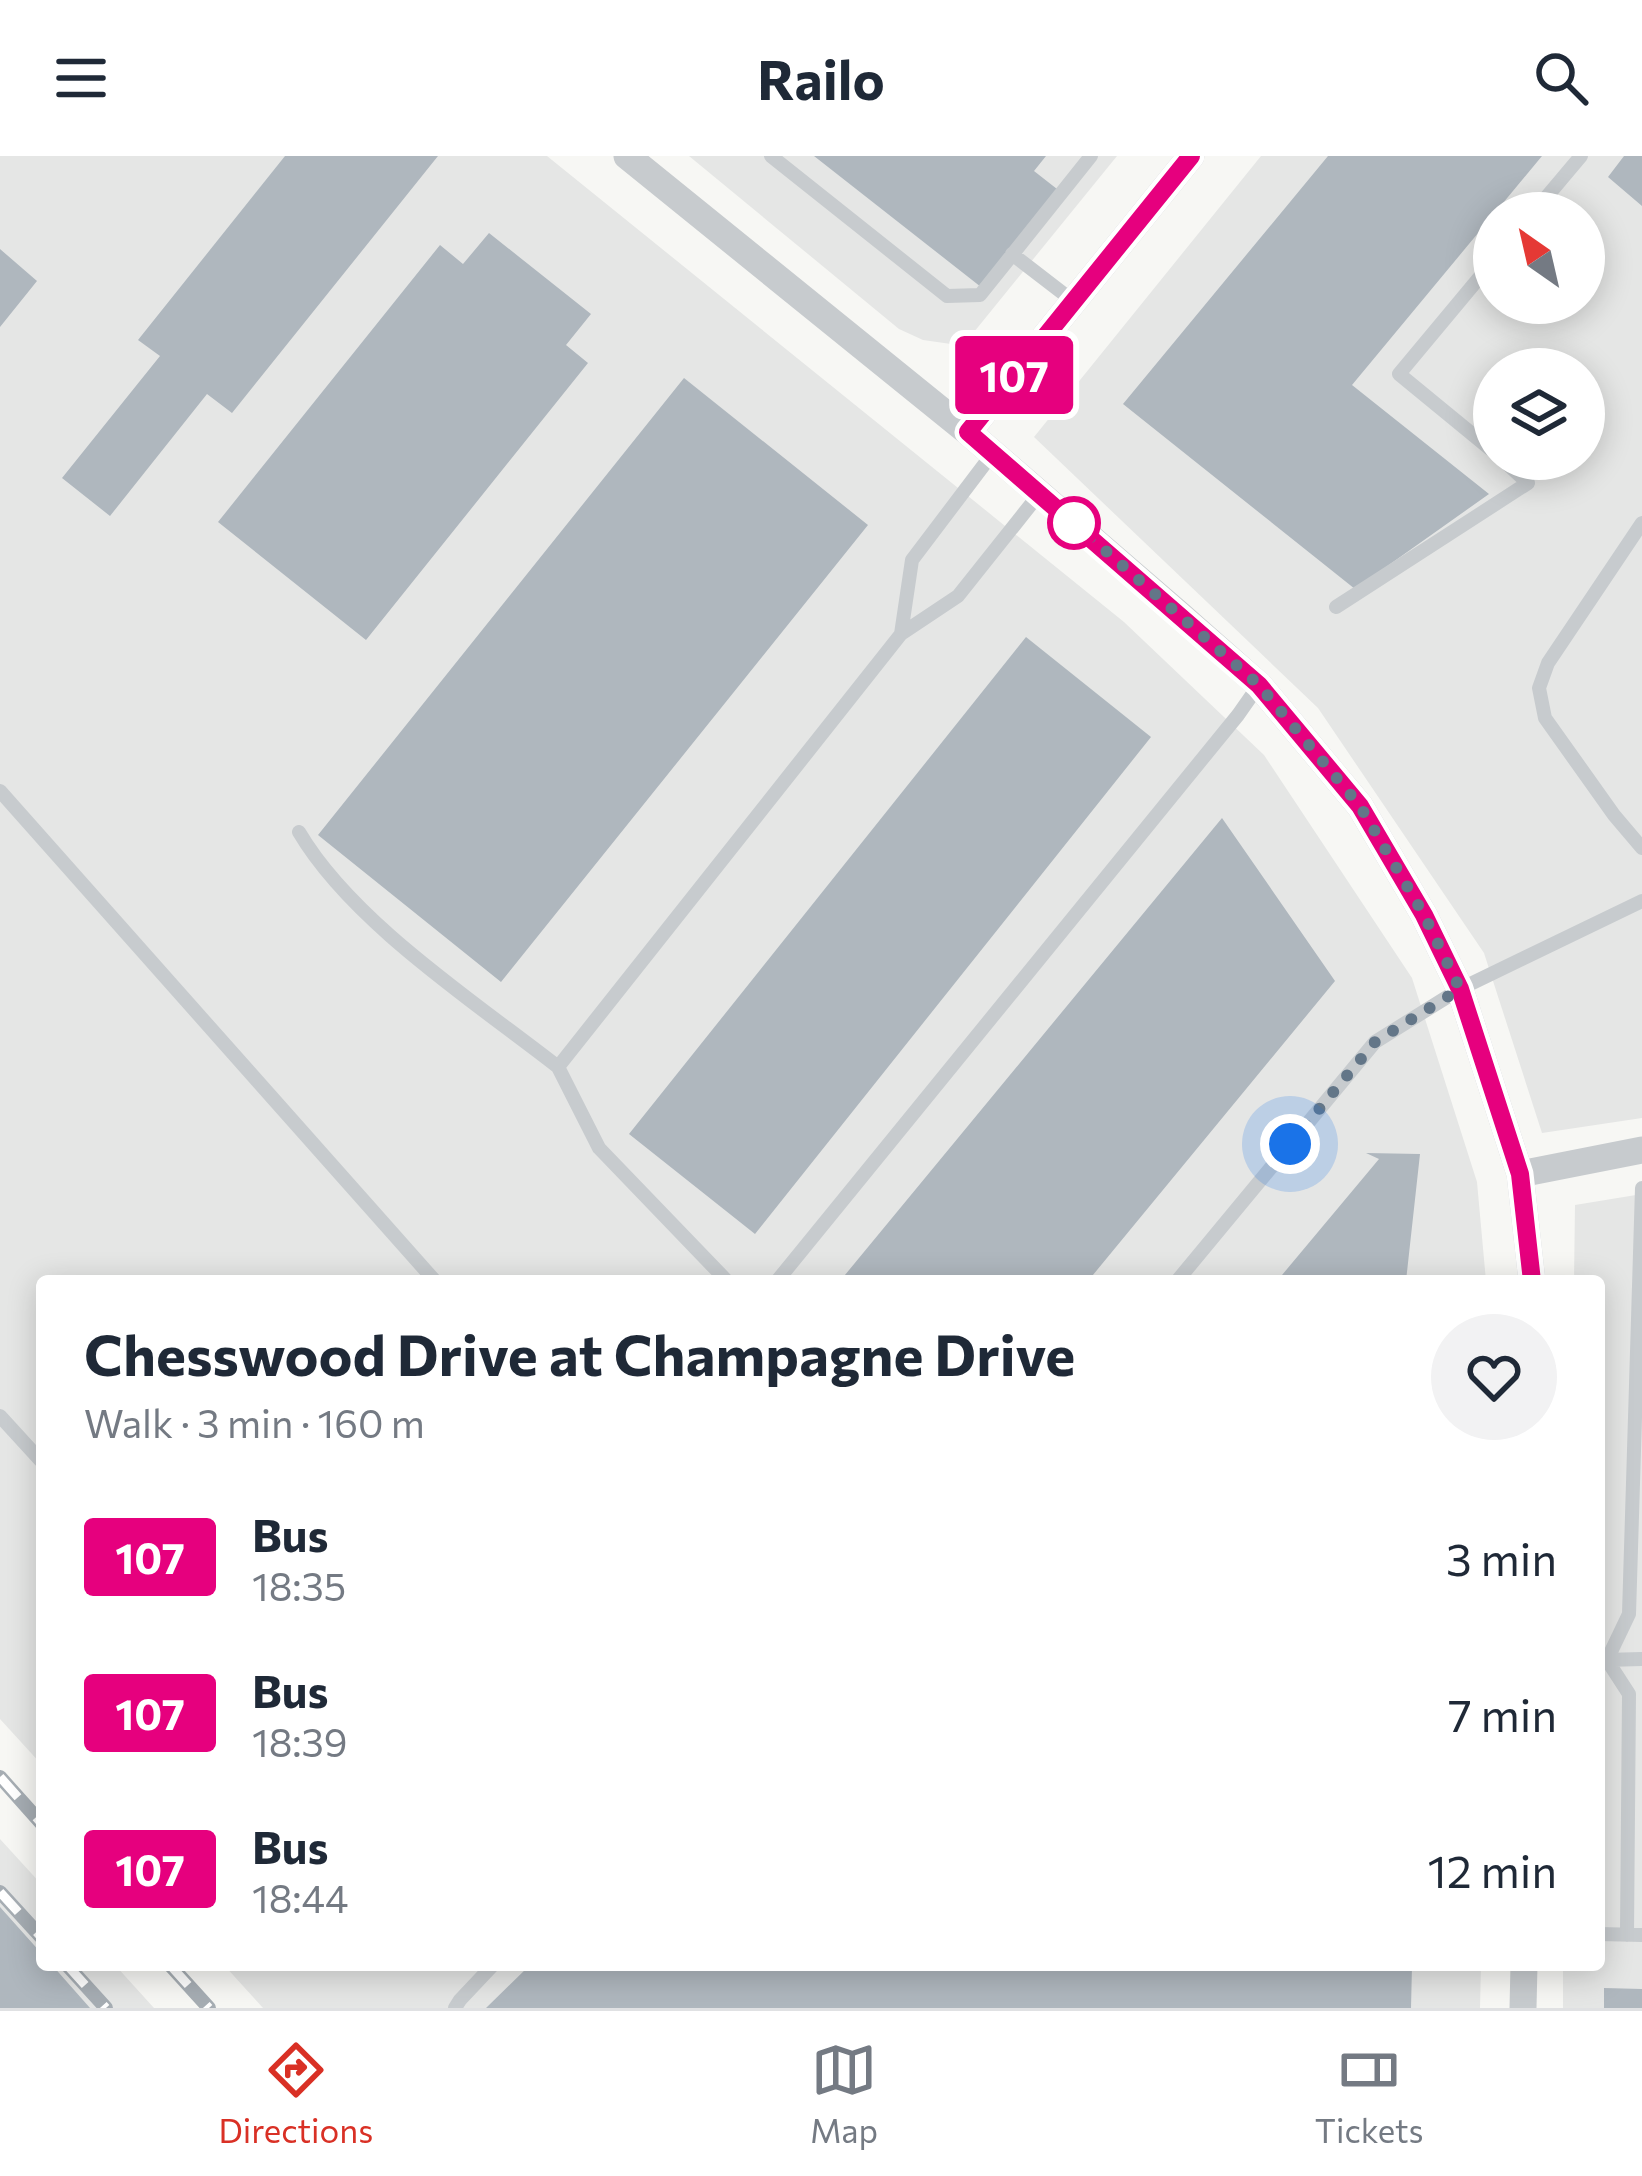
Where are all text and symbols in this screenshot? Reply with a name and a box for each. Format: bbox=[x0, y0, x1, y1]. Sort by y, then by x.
icon: menu bbox=[48, 45, 114, 111]
text: Railo bbox=[757, 45, 885, 111]
icon: search bbox=[1528, 45, 1594, 111]
north arrow bbox=[1473, 192, 1605, 324]
map controls bbox=[1473, 192, 1605, 480]
line badge: 107 bbox=[945, 336, 1083, 414]
button: layers bbox=[1473, 348, 1605, 480]
text: 107 bbox=[979, 349, 1049, 401]
unlabelled marker bbox=[1049, 498, 1099, 548]
your location bbox=[1260, 1114, 1320, 1174]
button: heart bbox=[1431, 1314, 1557, 1440]
text: Chesswood Drive at Champagne Drive bbox=[84, 1318, 1075, 1388]
text: Walk · 3 min · 160 m bbox=[84, 1398, 425, 1446]
text: Bus bbox=[252, 1506, 328, 1561]
text: 3 min bbox=[1446, 1530, 1557, 1585]
text: 107 bbox=[115, 1531, 185, 1583]
text: 18:35 bbox=[252, 1561, 346, 1609]
text: Bus bbox=[252, 1662, 328, 1717]
text: 7 min bbox=[1448, 1686, 1557, 1741]
text: 107 bbox=[115, 1687, 185, 1739]
text: 18:39 bbox=[252, 1717, 347, 1765]
text: Bus bbox=[252, 1818, 328, 1873]
text: 12 min bbox=[1428, 1842, 1557, 1897]
text: 107 bbox=[115, 1843, 185, 1895]
text: 18:44 bbox=[252, 1873, 348, 1921]
tab: Directions bbox=[218, 2037, 373, 2150]
tab: Map bbox=[810, 2037, 878, 2150]
tab: Tickets bbox=[1315, 2037, 1424, 2150]

